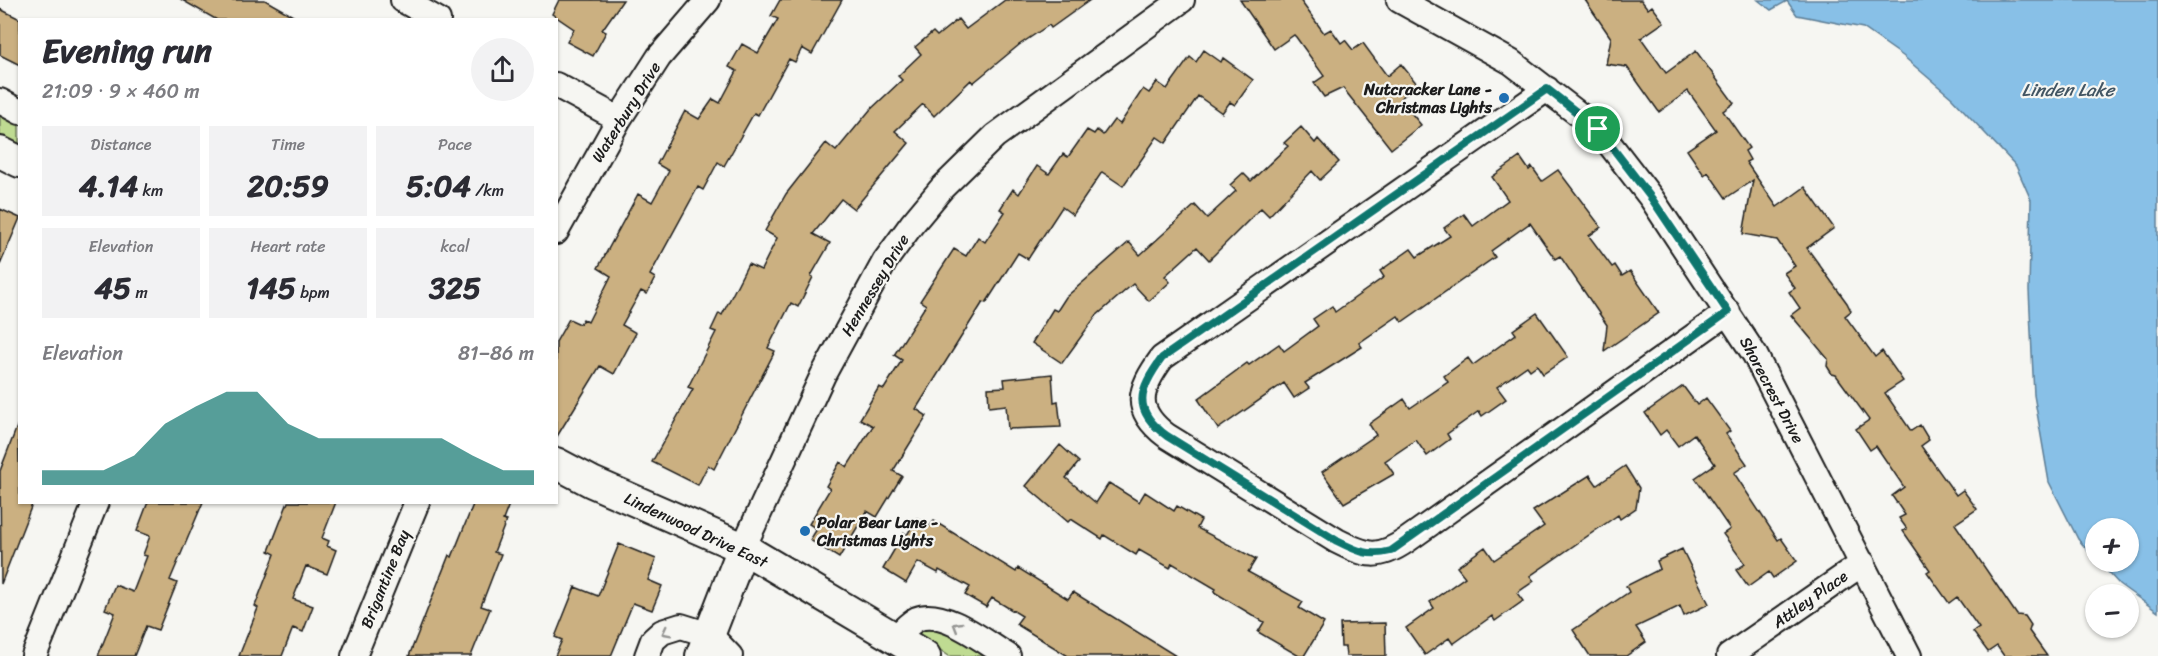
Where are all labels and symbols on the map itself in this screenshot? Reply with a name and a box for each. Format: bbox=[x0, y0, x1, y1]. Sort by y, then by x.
street label: Waterbury Drive bbox=[583, 56, 669, 168]
water label: Linden Lake bbox=[2022, 74, 2116, 106]
place label: Nutcracker Lane - Christmas Lights bbox=[1363, 75, 1493, 122]
marker: Nutcracker Lane - Christmas Lights bbox=[1497, 91, 1511, 105]
pin bbox=[1572, 103, 1623, 154]
street label: Hennessey Drive bbox=[833, 228, 917, 342]
street label: Shorecrest Drive bbox=[1732, 331, 1812, 449]
street label: Lindenwood Drive East bbox=[619, 484, 773, 576]
place label: Polar Bear Lane - Christmas Lights bbox=[816, 508, 939, 555]
street label: Brigantine Bay bbox=[352, 524, 418, 633]
marker: Polar Bear Lane - Christmas Lights bbox=[798, 524, 812, 538]
street label: Attley Place bbox=[1765, 562, 1854, 636]
one-way arrow bbox=[953, 622, 963, 633]
one-way arrow bbox=[662, 624, 673, 636]

